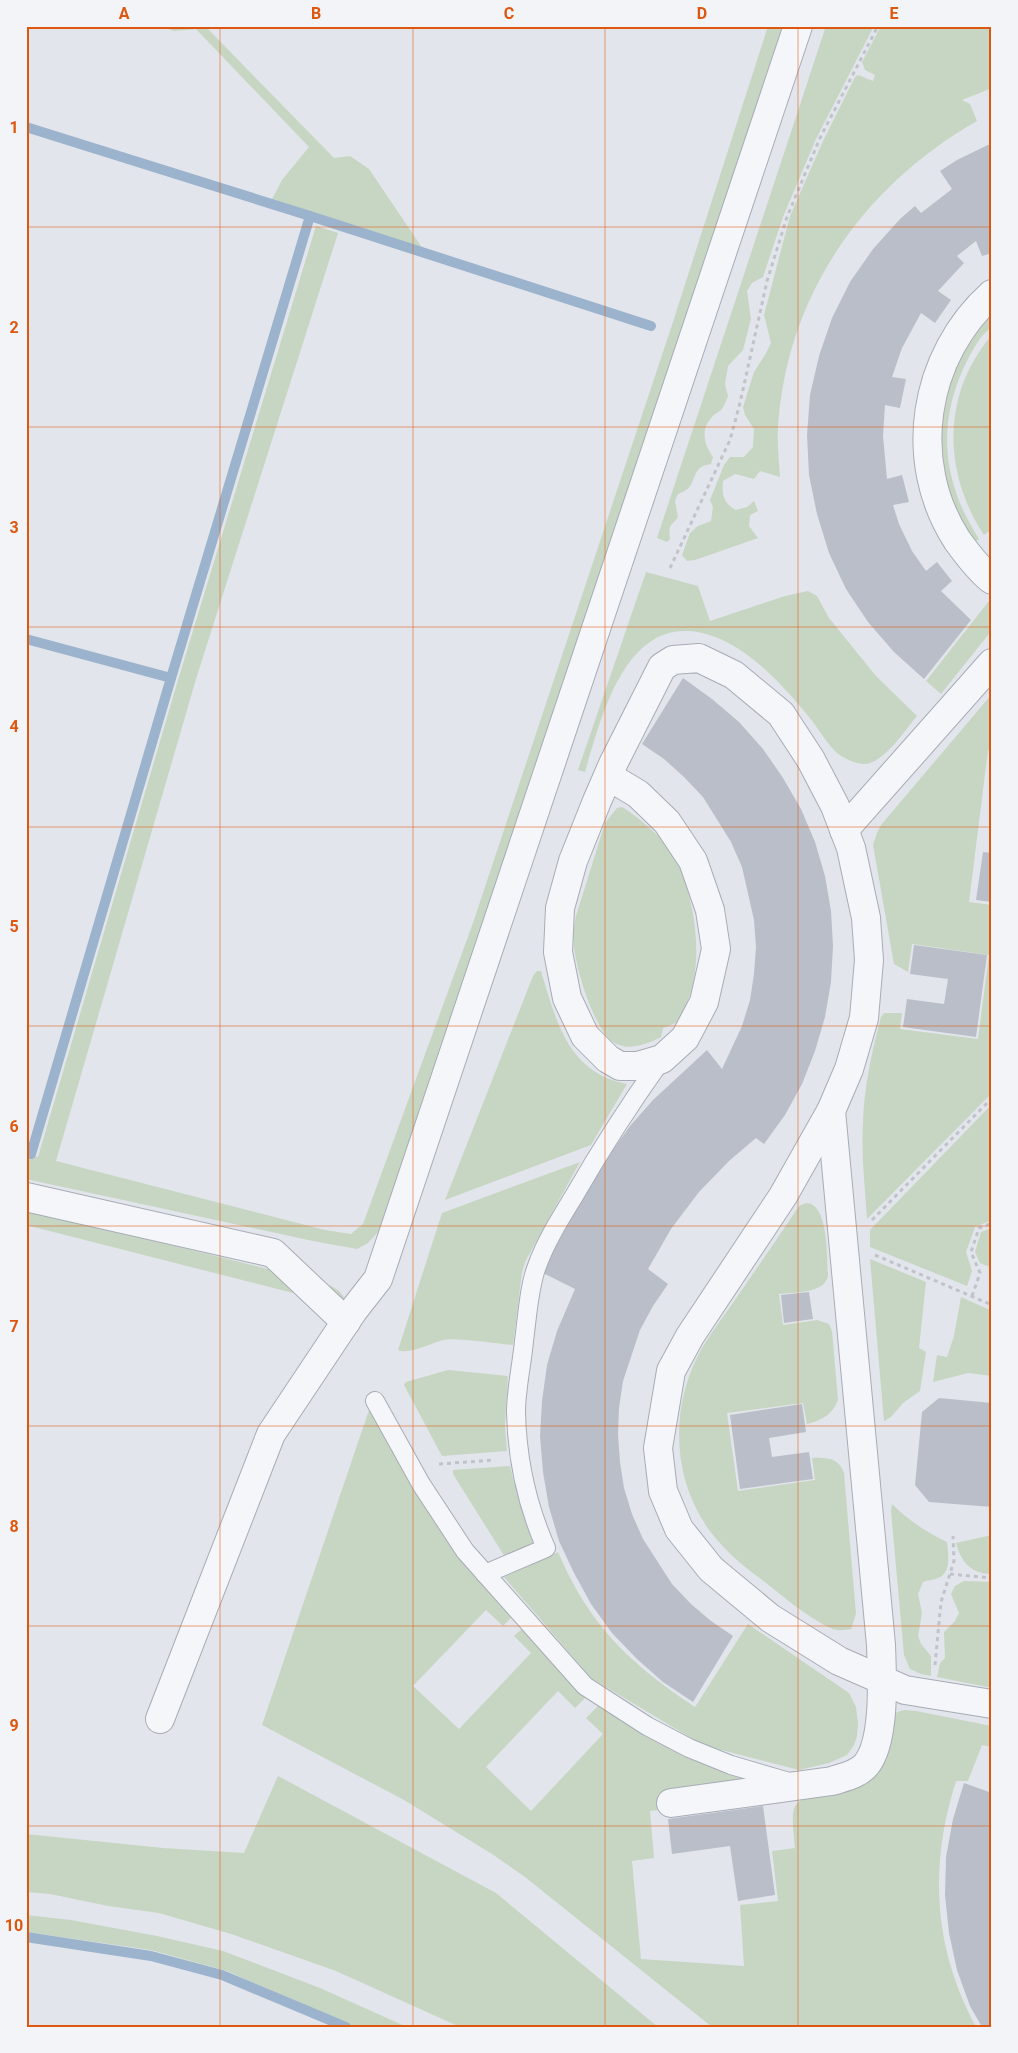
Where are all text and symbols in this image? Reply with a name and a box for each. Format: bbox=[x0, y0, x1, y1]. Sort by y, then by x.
text: A bbox=[119, 4, 130, 23]
text: B bbox=[311, 4, 321, 23]
text: C bbox=[504, 4, 514, 23]
text: D bbox=[697, 4, 707, 23]
text: E bbox=[890, 4, 899, 23]
text: 1 bbox=[9, 118, 19, 137]
text: 2 bbox=[9, 318, 19, 337]
text: 3 bbox=[9, 518, 19, 537]
text: 4 bbox=[9, 717, 19, 736]
text: 5 bbox=[9, 917, 19, 936]
text: 6 bbox=[9, 1117, 19, 1136]
text: 7 bbox=[9, 1317, 19, 1336]
text: 8 bbox=[9, 1517, 19, 1536]
text: 9 bbox=[9, 1716, 19, 1735]
text: 10 bbox=[5, 1916, 23, 1935]

